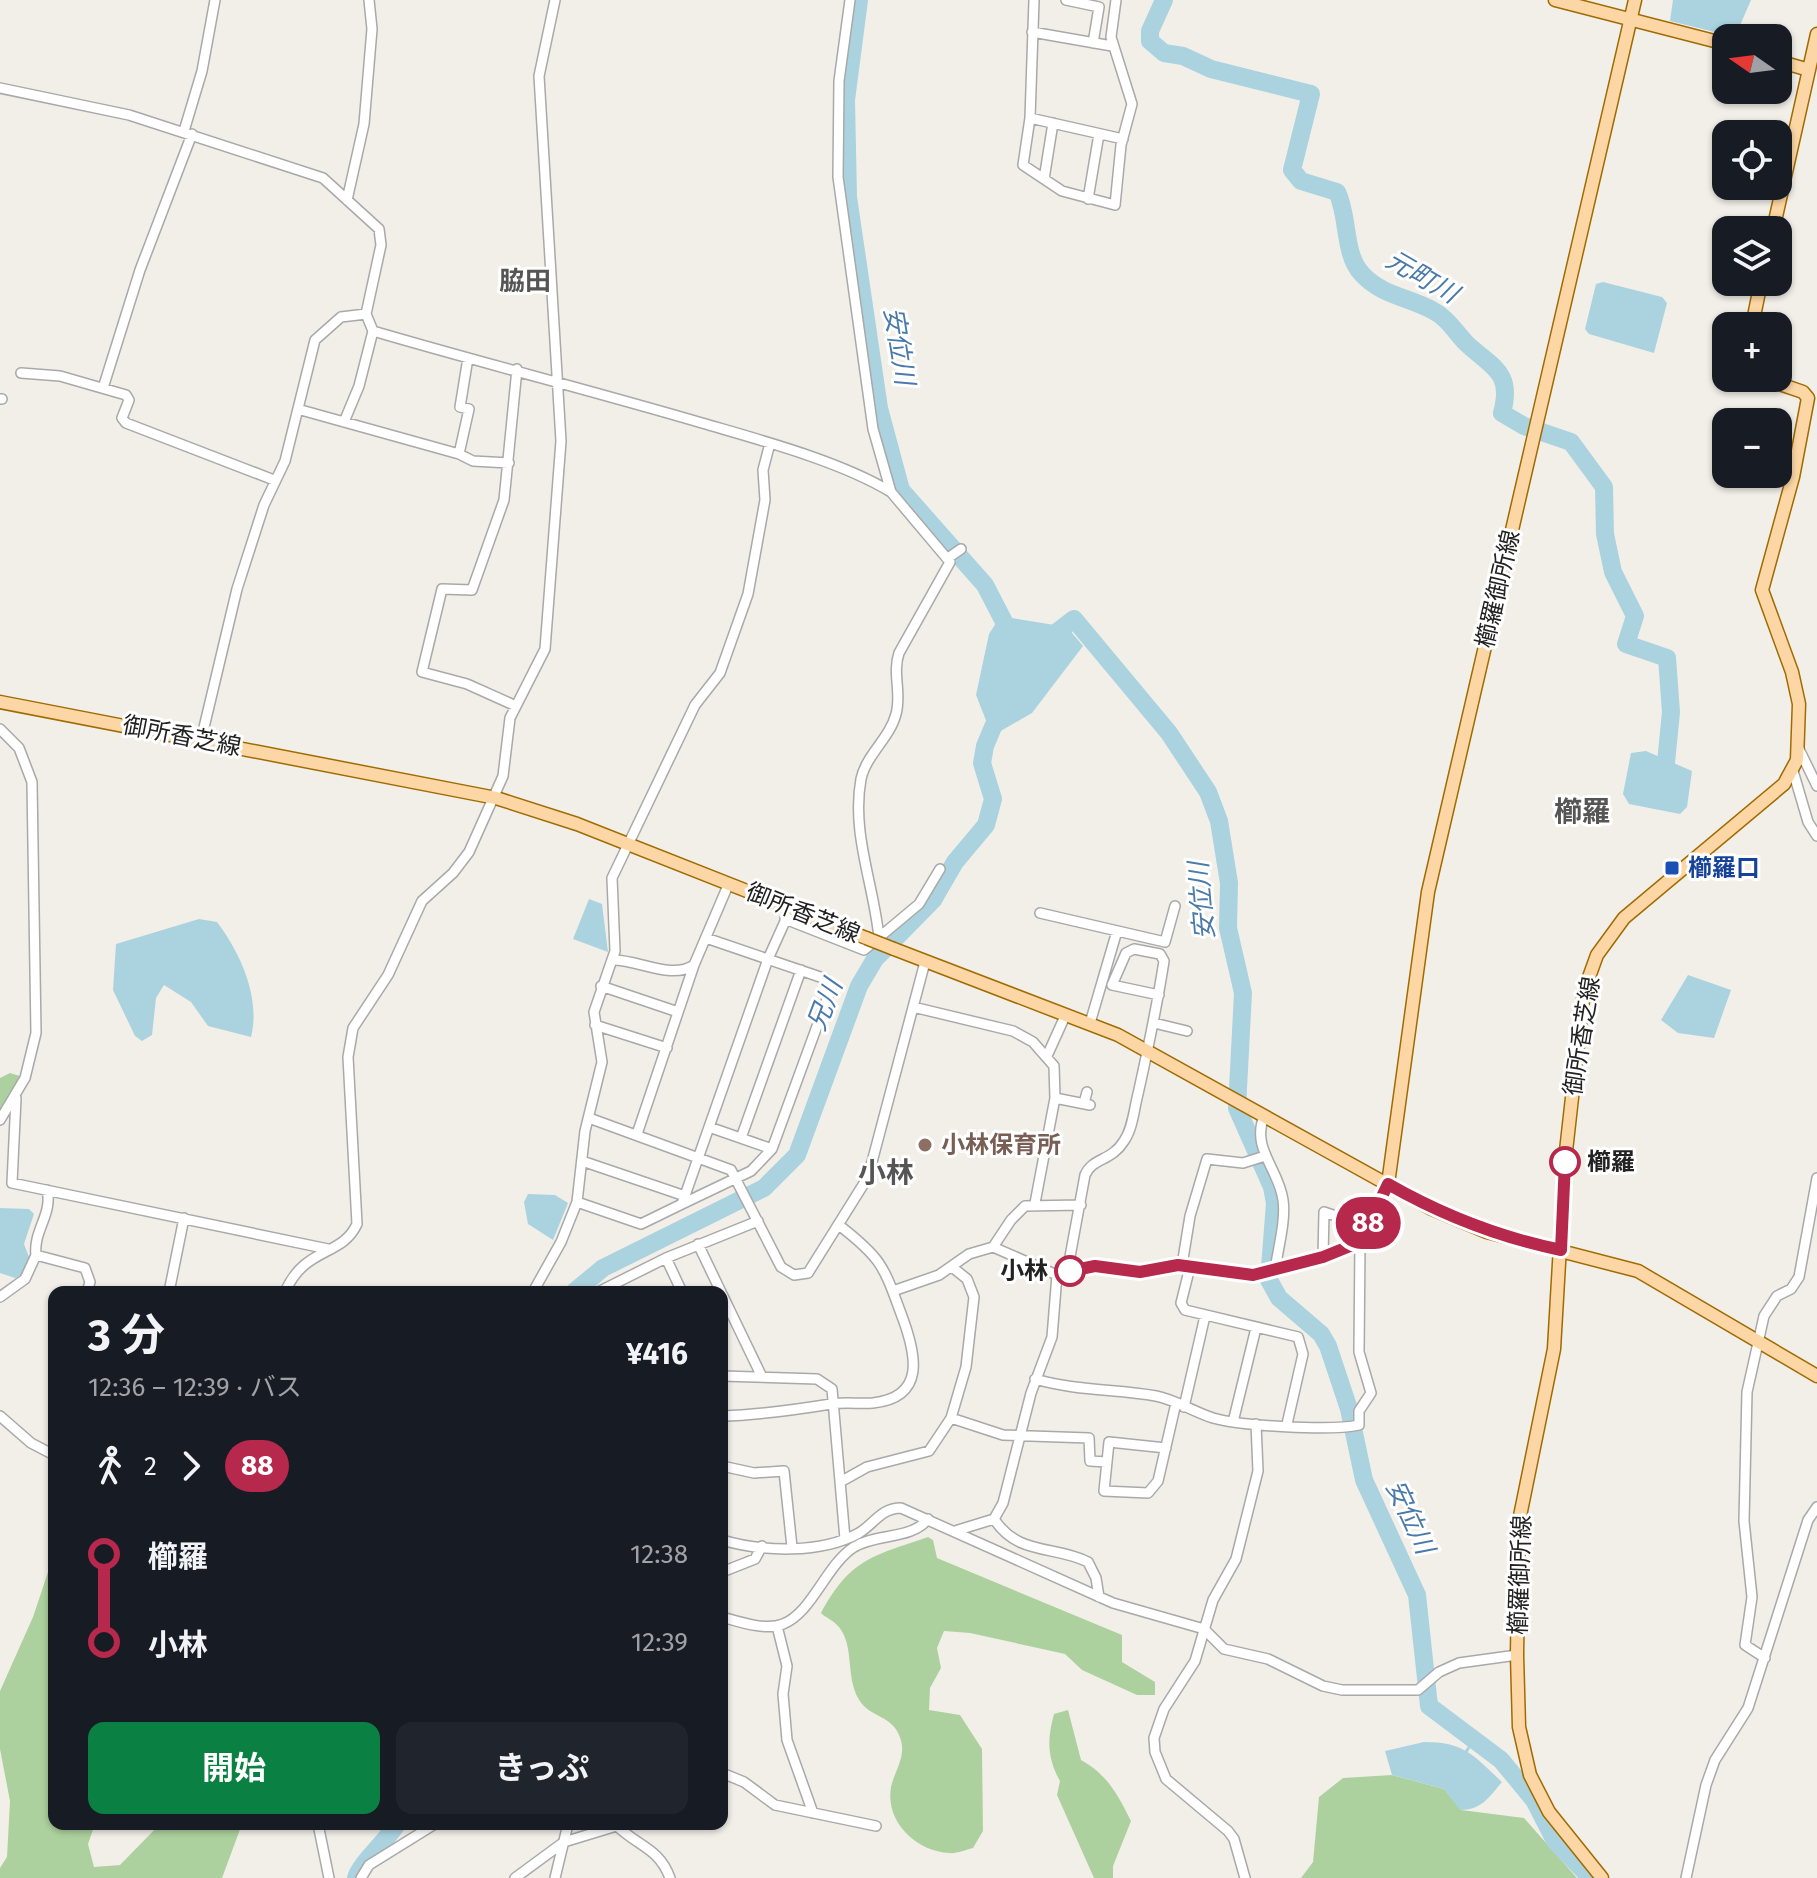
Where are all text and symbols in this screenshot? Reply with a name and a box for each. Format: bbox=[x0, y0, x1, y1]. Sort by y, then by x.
north arrow bbox=[1712, 24, 1792, 104]
map controls bbox=[1712, 24, 1792, 488]
button: locate bbox=[1712, 120, 1792, 200]
button: layers bbox=[1712, 216, 1792, 296]
water label: 元町川 bbox=[1380, 244, 1466, 311]
district label: 脇田 bbox=[499, 266, 551, 297]
water label: 安位川 bbox=[878, 305, 921, 390]
button: + bbox=[1712, 312, 1792, 392]
button: − bbox=[1712, 408, 1792, 488]
street label: 櫛羅御所線 bbox=[1471, 527, 1525, 651]
street label: 御所香芝線 bbox=[120, 711, 244, 761]
district label: 櫛羅 bbox=[1554, 795, 1610, 828]
place label: 櫛羅口 bbox=[1688, 854, 1760, 882]
water label: 安位川 bbox=[1183, 858, 1221, 941]
marker: 櫛羅口 bbox=[1663, 859, 1681, 877]
street label: 御所香芝線 bbox=[742, 878, 864, 948]
water label: 兄川 bbox=[801, 972, 850, 1035]
street label: 御所香芝線 bbox=[1559, 975, 1605, 1097]
place label: 小林保育所 bbox=[941, 1131, 1061, 1159]
marker: 小林保育所 bbox=[916, 1136, 934, 1154]
marker: 櫛羅 bbox=[1550, 1147, 1580, 1177]
place label: 櫛羅 bbox=[1587, 1148, 1635, 1176]
district label: 小林 bbox=[858, 1156, 914, 1189]
line badge: 88 bbox=[1332, 1197, 1404, 1249]
text: 88 bbox=[1352, 1206, 1384, 1239]
marker: 小林 bbox=[1055, 1256, 1085, 1286]
place label: 小林 bbox=[1000, 1257, 1048, 1285]
text: 3 分 bbox=[88, 1309, 165, 1362]
text: ¥416 bbox=[626, 1336, 688, 1372]
text: 12:36 – 12:39 · バス bbox=[88, 1372, 302, 1403]
icon: walk bbox=[88, 1444, 132, 1488]
icon: forward bbox=[169, 1444, 213, 1488]
text: 88 bbox=[241, 1449, 273, 1482]
text: 2 bbox=[144, 1451, 157, 1482]
water label: 安位川 bbox=[1379, 1475, 1442, 1562]
street label: 櫛羅御所線 bbox=[1504, 1515, 1536, 1635]
text: 櫛羅 bbox=[148, 1539, 208, 1575]
text: 12:38 bbox=[630, 1539, 688, 1570]
text: 小林 bbox=[148, 1627, 208, 1663]
text: 12:39 bbox=[631, 1627, 688, 1658]
button: 開始 bbox=[88, 1722, 380, 1814]
button: きっぷ bbox=[396, 1722, 688, 1814]

